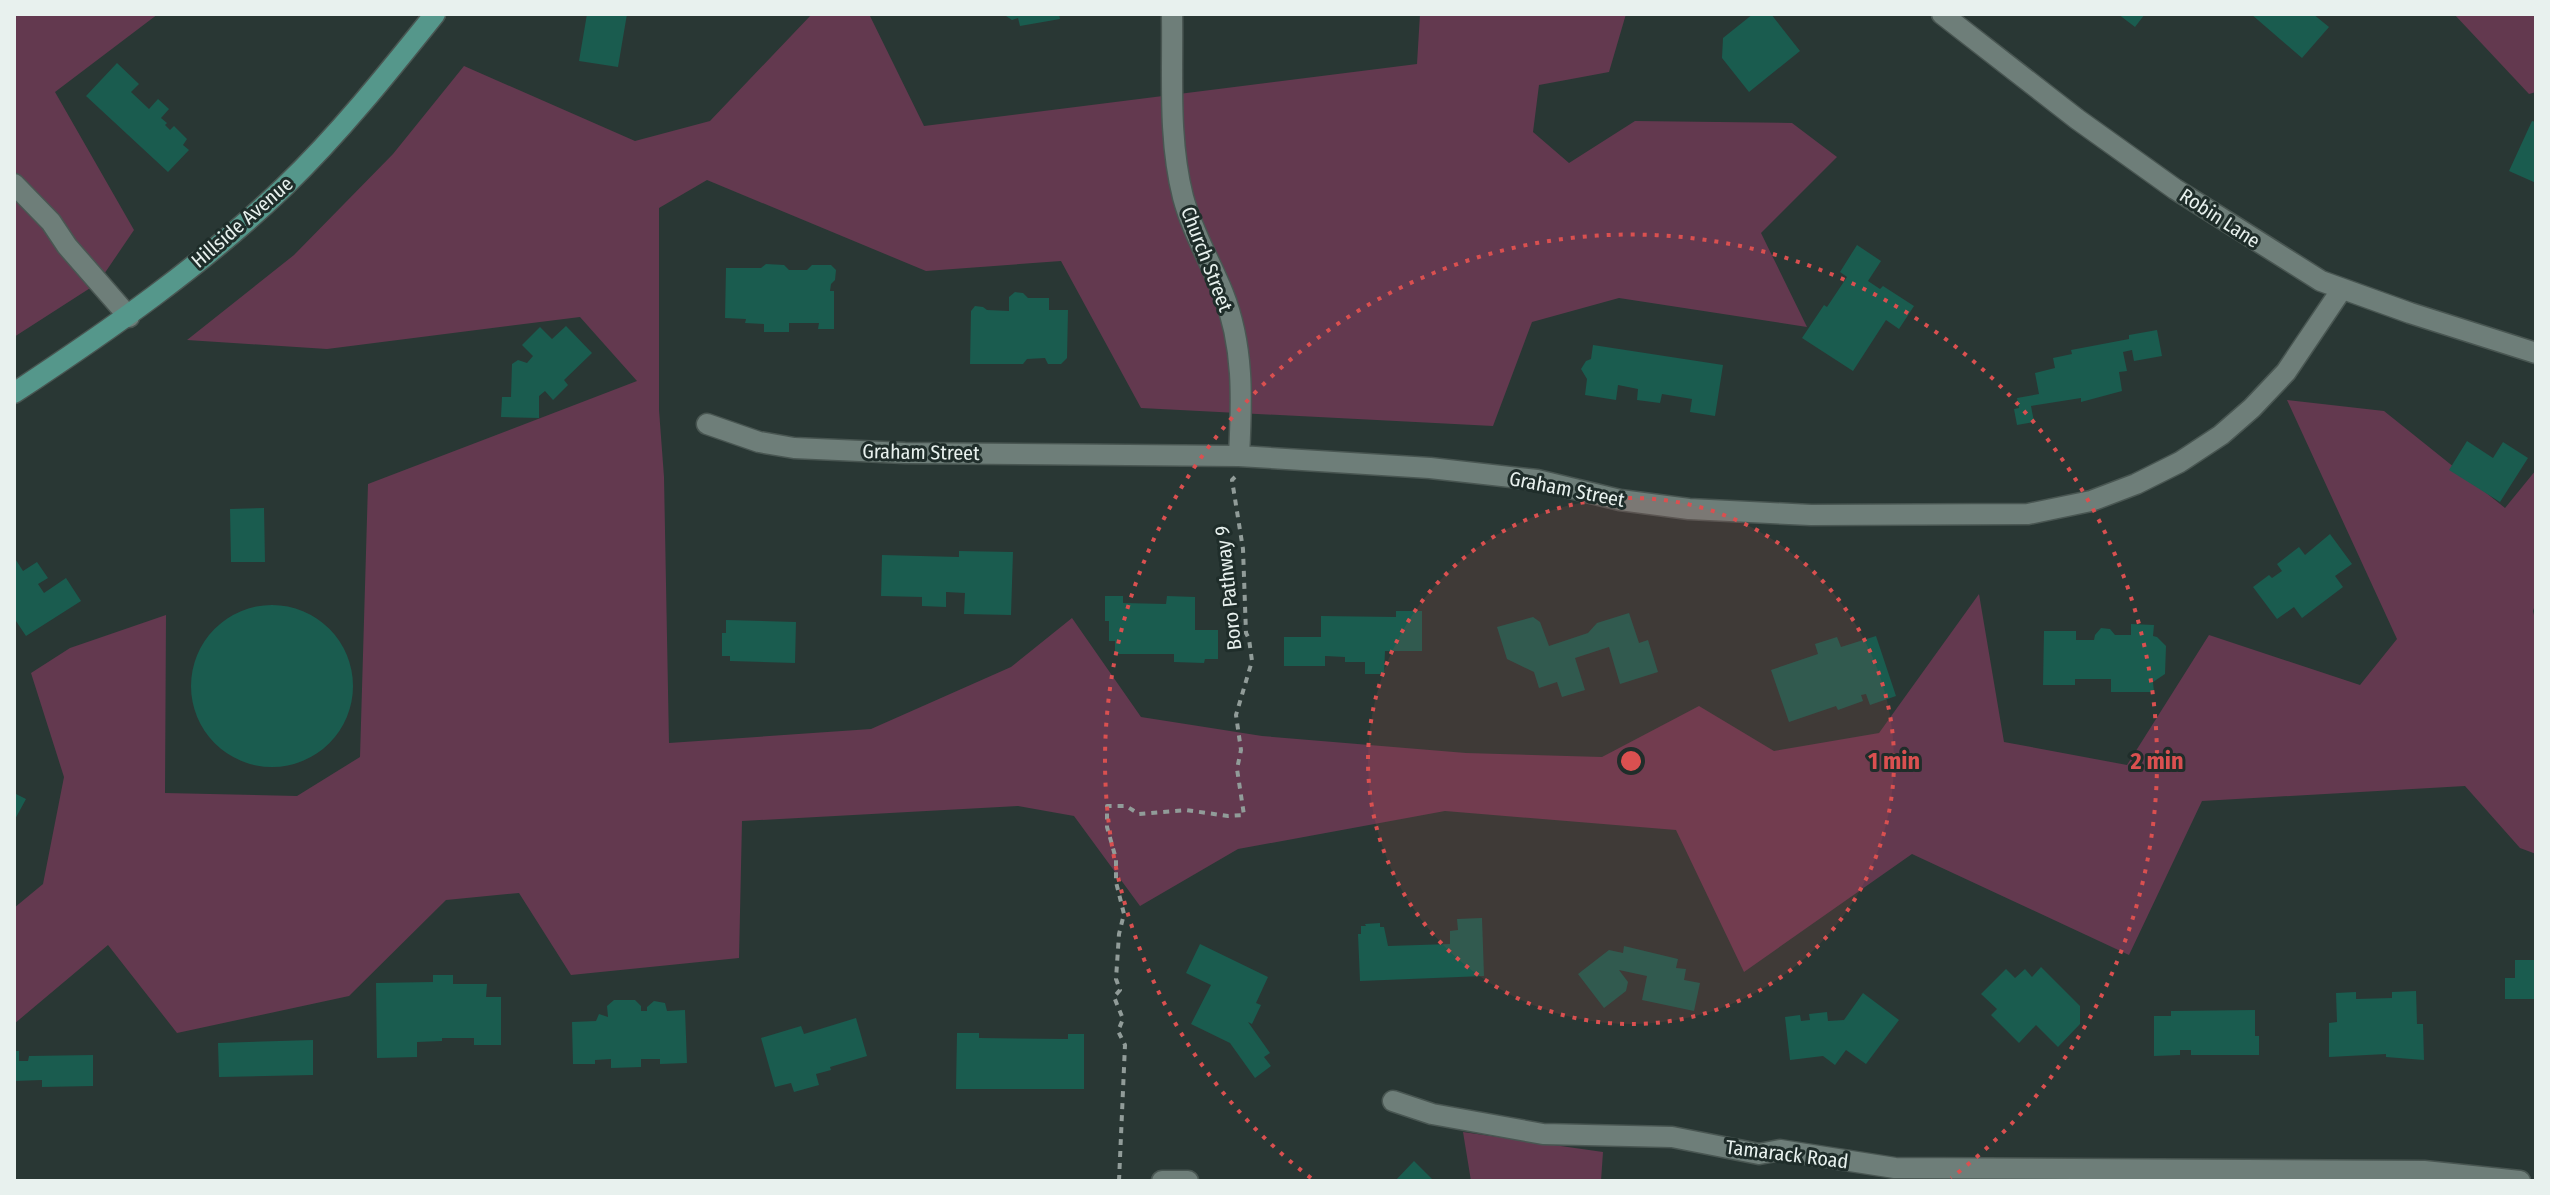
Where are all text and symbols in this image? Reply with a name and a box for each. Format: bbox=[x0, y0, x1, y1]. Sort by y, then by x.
street label: Hillside Avenue bbox=[186, 171, 298, 273]
street label: Robin Lane bbox=[2175, 183, 2265, 253]
street label: Church Street bbox=[1176, 203, 1238, 315]
street label: Graham Street bbox=[862, 439, 980, 465]
street label: Graham Street bbox=[1507, 466, 1627, 512]
street label: Boro Pathway 9 bbox=[1210, 525, 1246, 651]
centre of rings bbox=[1617, 747, 1645, 775]
text: 1 min bbox=[1868, 747, 1920, 775]
text: 2 min bbox=[2129, 747, 2184, 775]
street label: Tamarack Road bbox=[1724, 1135, 1850, 1173]

